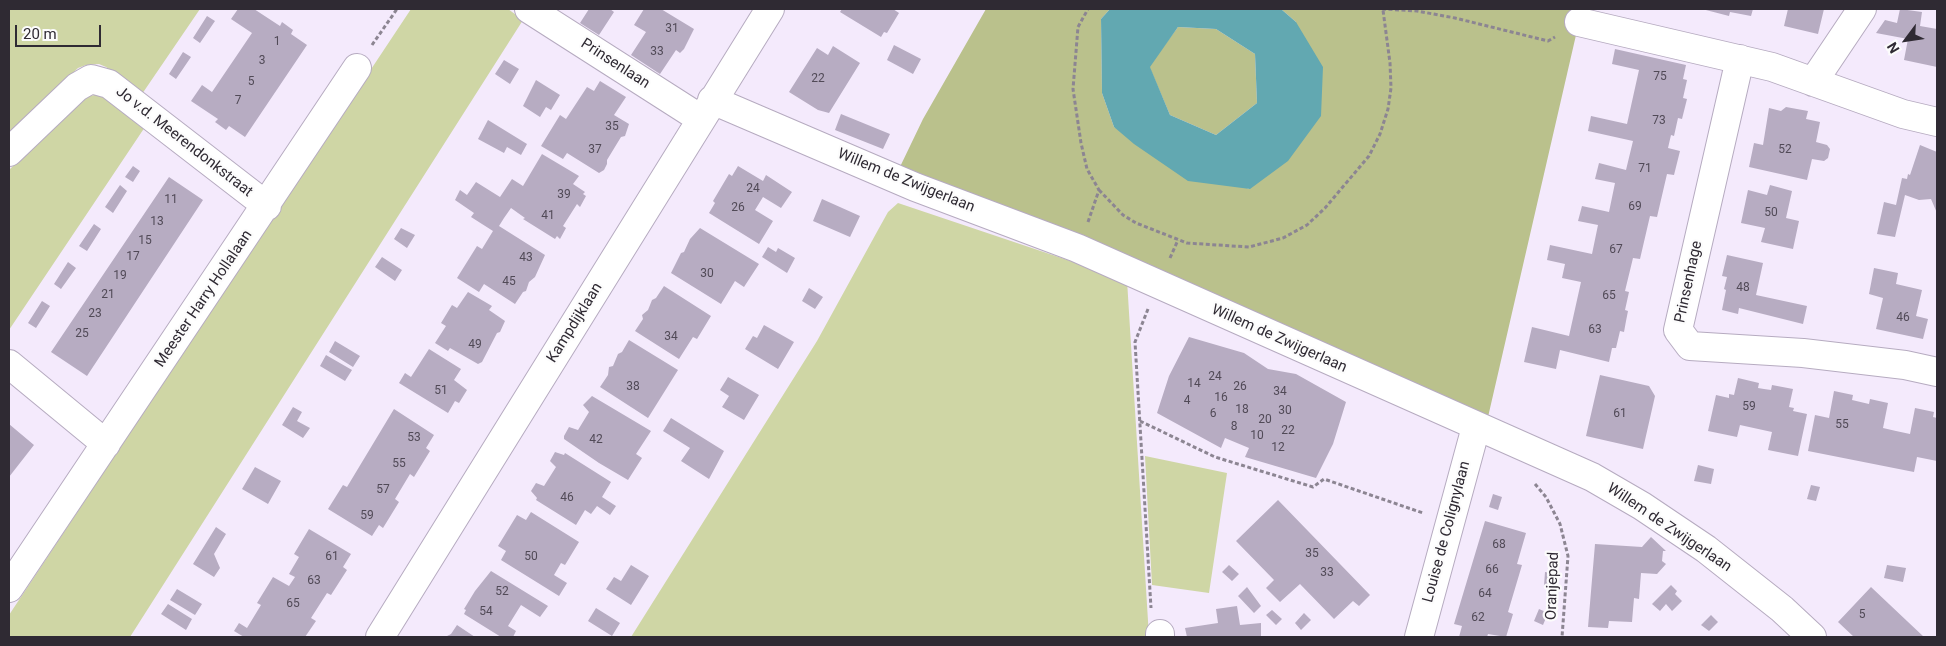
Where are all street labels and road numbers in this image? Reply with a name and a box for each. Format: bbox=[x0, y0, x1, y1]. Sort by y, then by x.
street label: Prinsenlaan bbox=[577, 35, 653, 93]
street label: Jo v.d. Meerendonkstraat bbox=[112, 83, 256, 201]
street label: Willem de Zwijgerlaan bbox=[835, 145, 977, 217]
street label: Meester Harry Hollalaan bbox=[151, 227, 257, 371]
street label: Prinsenhage bbox=[1672, 239, 1706, 325]
street label: Kampdijklaan bbox=[543, 280, 607, 366]
street label: Willem de Zwijgerlaan bbox=[1209, 301, 1349, 377]
street label: Louise de Colignylaan bbox=[1419, 459, 1475, 605]
street label: Willem de Zwijgerlaan bbox=[1603, 480, 1735, 576]
street label: Oranjepad bbox=[1543, 552, 1563, 620]

